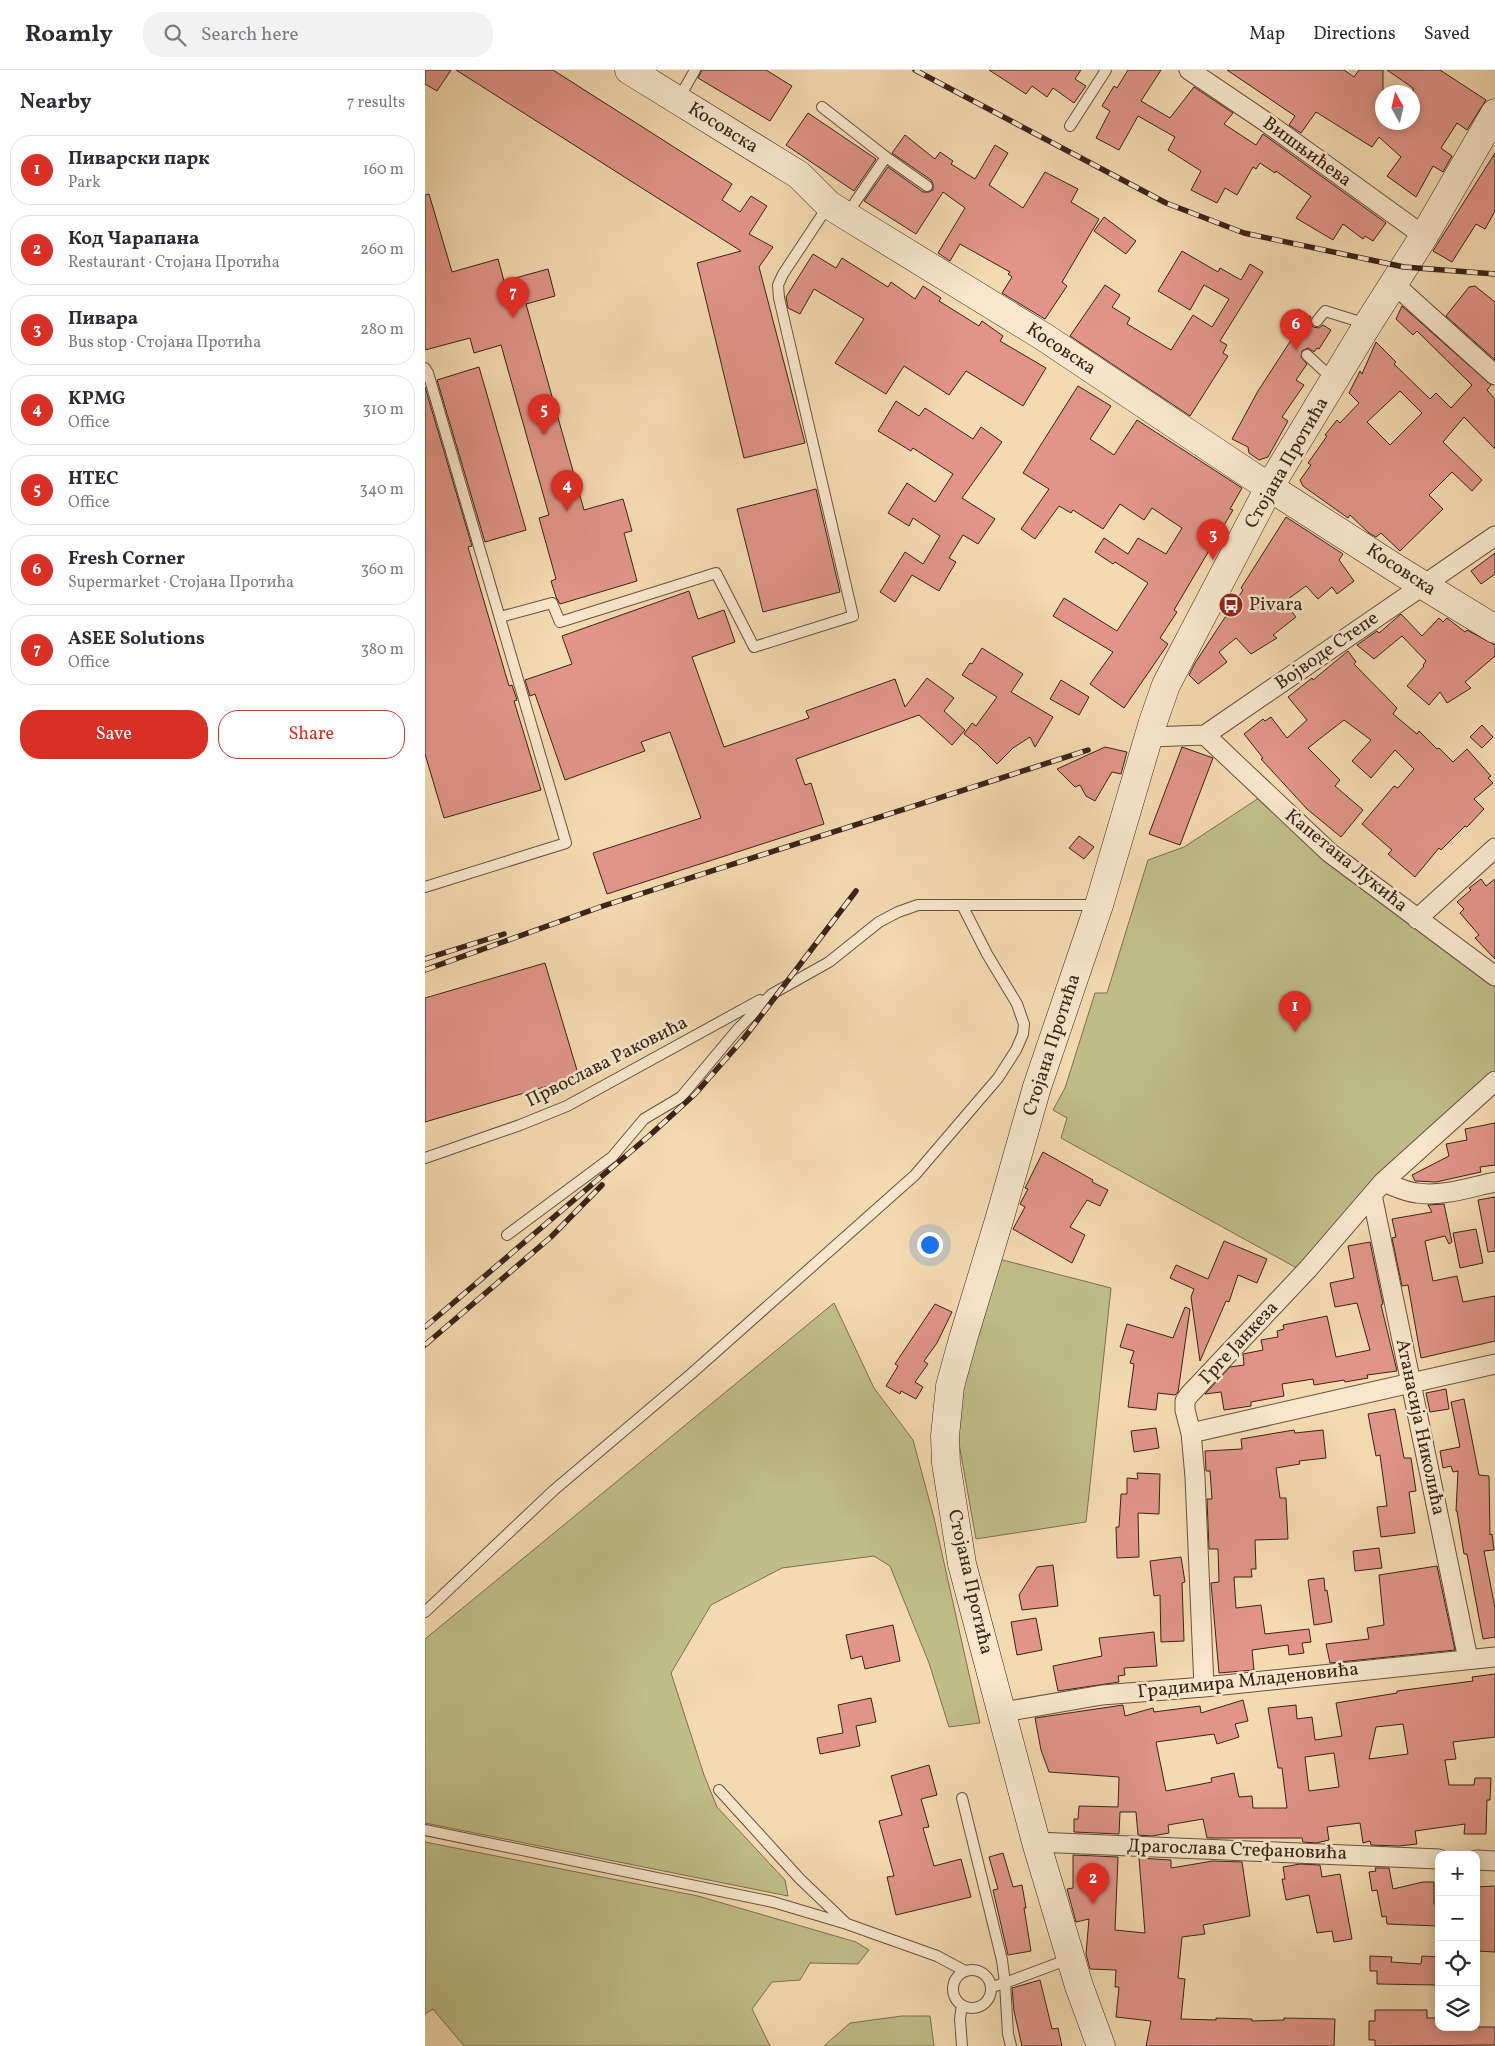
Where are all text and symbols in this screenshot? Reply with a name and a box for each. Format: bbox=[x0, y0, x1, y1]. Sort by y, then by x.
search box bbox=[143, 12, 493, 57]
text: Roamly bbox=[25, 18, 113, 52]
icon: search bbox=[161, 21, 189, 49]
text: Search here bbox=[201, 22, 298, 48]
text: Map bbox=[1249, 22, 1285, 47]
text: Directions bbox=[1313, 22, 1396, 47]
text: Saved bbox=[1424, 22, 1470, 47]
north arrow bbox=[1375, 85, 1420, 130]
text: Nearby bbox=[20, 88, 91, 117]
text: 7 results bbox=[347, 92, 405, 114]
street label: Косовска bbox=[683, 96, 763, 160]
street label: Вишњићева bbox=[1257, 111, 1357, 193]
text: Пиварски парк bbox=[68, 146, 210, 172]
text: 1 bbox=[34, 159, 40, 181]
text: 160 m bbox=[363, 159, 404, 181]
text: Park bbox=[68, 172, 101, 194]
text: Код Чарапана bbox=[68, 226, 199, 252]
text: 2 bbox=[33, 239, 41, 261]
text: 260 m bbox=[360, 239, 404, 261]
text: Restaurant · Стојана Протића bbox=[68, 252, 280, 274]
pin: 7 bbox=[497, 277, 529, 318]
text: Пивара bbox=[68, 306, 138, 332]
pin: 6 bbox=[1280, 309, 1312, 350]
street label: Косовска bbox=[1021, 317, 1101, 381]
text: 3 bbox=[33, 319, 41, 341]
text: 280 m bbox=[360, 319, 404, 341]
text: Bus stop · Стојана Протића bbox=[68, 332, 261, 354]
text: KPMG bbox=[68, 386, 126, 412]
street label: Стојана Протића bbox=[1239, 392, 1335, 534]
pin: 5 bbox=[528, 394, 560, 435]
text: 4 bbox=[32, 399, 42, 421]
text: 310 m bbox=[363, 399, 404, 421]
text: Office bbox=[68, 412, 110, 434]
text: HTEC bbox=[68, 466, 118, 492]
pin: 4 bbox=[551, 470, 583, 511]
text: 5 bbox=[33, 479, 41, 501]
text: 340 m bbox=[360, 479, 404, 501]
text: Office bbox=[68, 492, 110, 514]
pin: 3 bbox=[1197, 519, 1229, 560]
street label: Косовска bbox=[1361, 538, 1441, 602]
text: Fresh Corner bbox=[68, 546, 185, 572]
text: 6 bbox=[33, 559, 41, 581]
text: 360 m bbox=[361, 559, 404, 581]
text: Supermarket · Стојана Протића bbox=[68, 572, 294, 594]
bus stop icon: Pivara bbox=[1218, 592, 1244, 618]
place label: Pivara bbox=[1249, 592, 1303, 618]
street label: Војводе Степе bbox=[1270, 606, 1384, 696]
text: ASEE Solutions bbox=[68, 626, 205, 652]
text: 7 bbox=[33, 639, 41, 661]
text: 380 m bbox=[361, 639, 404, 661]
text: Office bbox=[68, 652, 110, 674]
button: Save bbox=[20, 710, 208, 759]
button: Share bbox=[218, 710, 405, 759]
street label: Капетана Лукића bbox=[1279, 803, 1413, 919]
street label: Стојана Протића bbox=[1017, 971, 1087, 1119]
pin: 1 bbox=[1279, 991, 1311, 1032]
street label: Првослава Раковића bbox=[522, 1010, 692, 1114]
your location bbox=[917, 1232, 943, 1258]
street label: Грге Јанкеза bbox=[1194, 1296, 1284, 1390]
street label: Атанасија Николића bbox=[1389, 1336, 1451, 1518]
street label: Стојана Протића bbox=[941, 1507, 999, 1657]
street label: Градимира Младеновића bbox=[1136, 1656, 1360, 1706]
street label: Драгослава Стефановића bbox=[1126, 1833, 1348, 1867]
map controls bbox=[1435, 1851, 1480, 2031]
button: + bbox=[1435, 1851, 1480, 1896]
pin: 2 bbox=[1077, 1863, 1109, 1904]
button: − bbox=[1435, 1896, 1480, 1941]
button: locate bbox=[1435, 1941, 1480, 1986]
button: layers bbox=[1435, 1986, 1480, 2031]

